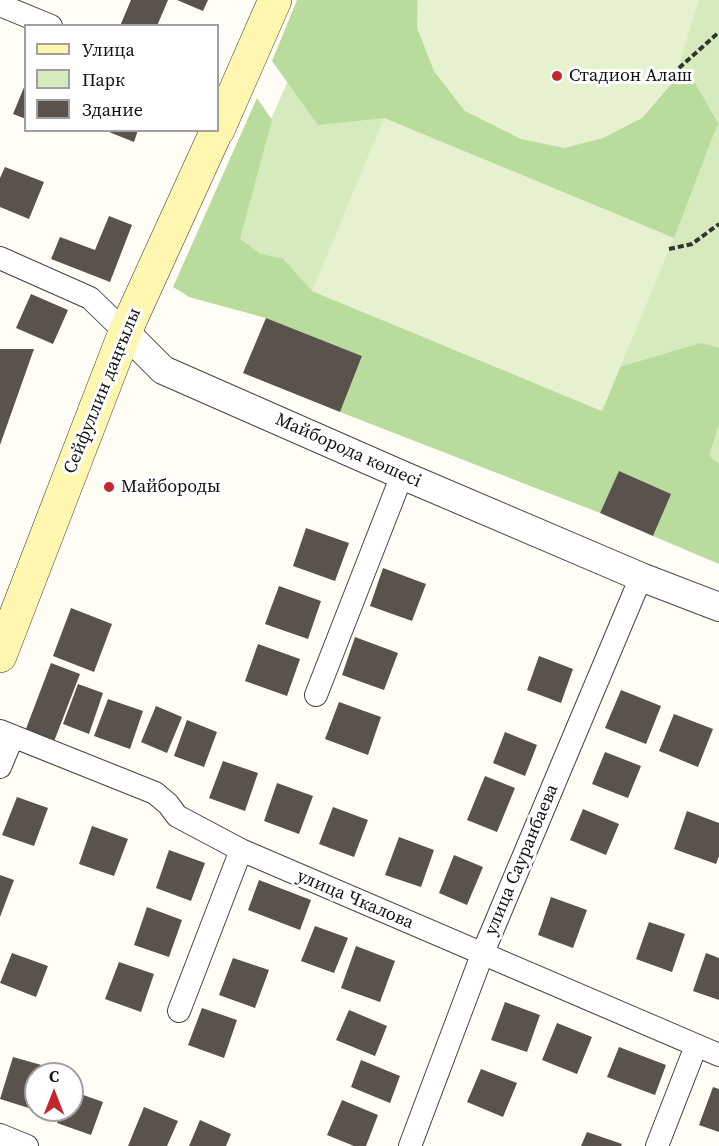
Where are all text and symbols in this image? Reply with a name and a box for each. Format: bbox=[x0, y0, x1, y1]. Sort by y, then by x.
legend bbox=[24, 24, 219, 132]
text: Улица bbox=[82, 37, 135, 62]
place label: Стадион Алаш bbox=[569, 65, 692, 87]
text: Парк bbox=[82, 67, 125, 92]
marker: Стадион Алаш bbox=[550, 69, 564, 83]
text: Здание bbox=[82, 97, 143, 122]
street label: Сейфуллин даңғылы bbox=[60, 305, 146, 477]
street label: Майборода көшесі bbox=[272, 409, 424, 493]
place label: Майбороды bbox=[121, 476, 221, 498]
marker: Майбороды bbox=[102, 480, 116, 494]
street label: улица Сауранбаева bbox=[480, 781, 564, 939]
street label: улица Чкалова bbox=[293, 866, 417, 934]
north arrow bbox=[24, 1062, 84, 1122]
text: С bbox=[49, 1065, 59, 1087]

